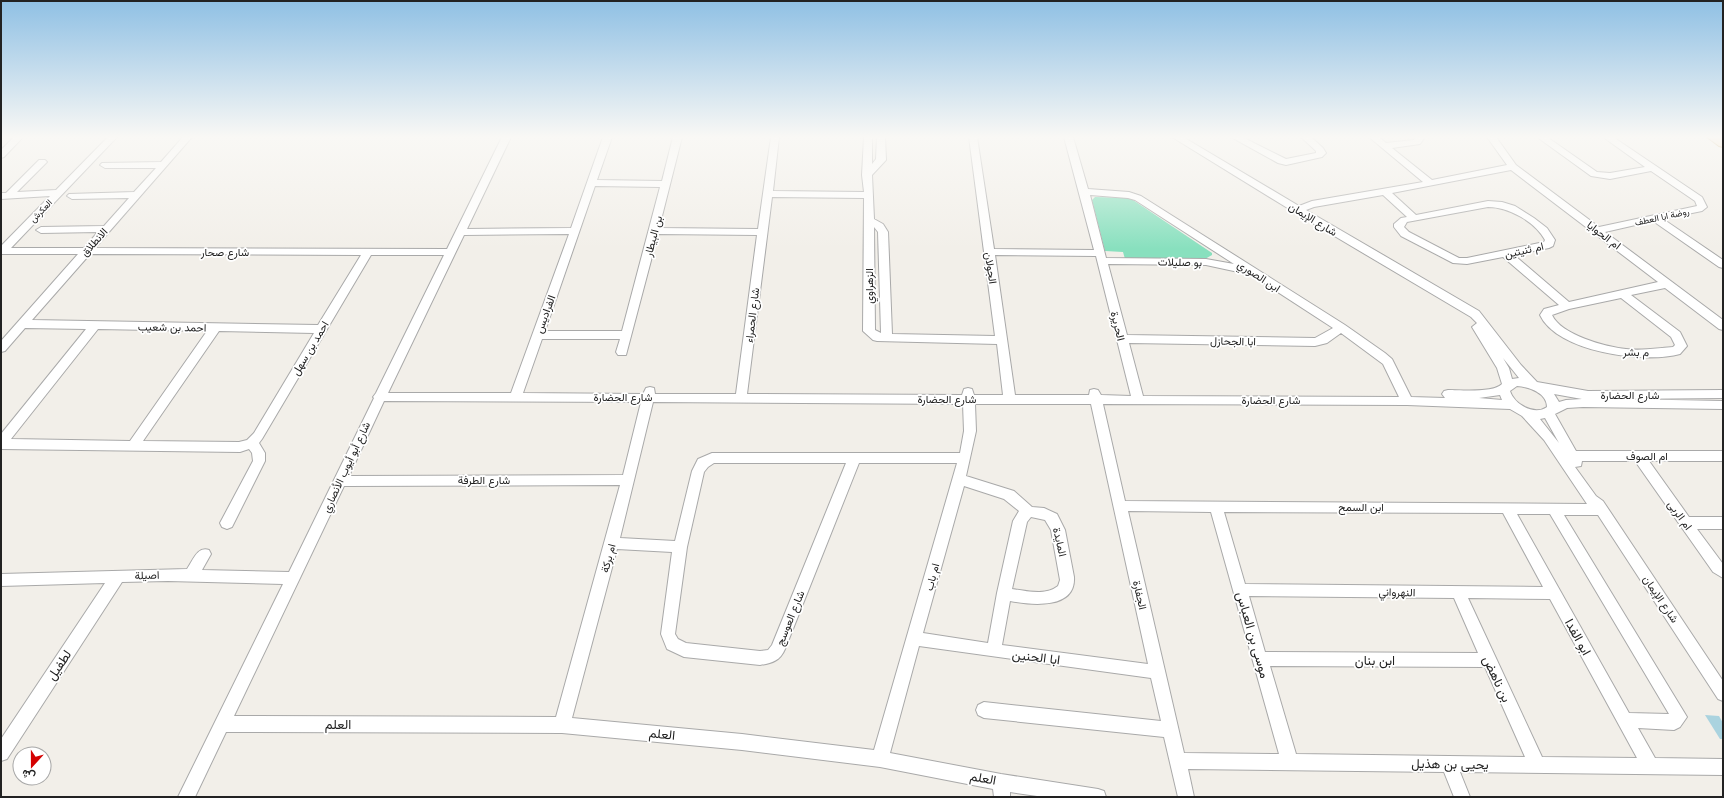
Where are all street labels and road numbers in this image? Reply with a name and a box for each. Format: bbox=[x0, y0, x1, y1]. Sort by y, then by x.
street label: العكرش bbox=[28, 198, 55, 225]
street label: شارع الإيمان bbox=[1286, 200, 1340, 240]
street label: روضة ابا العطف bbox=[1634, 206, 1690, 229]
street label: بن البيطار bbox=[642, 214, 665, 259]
street label: ام الحوايا bbox=[1584, 218, 1623, 253]
street label: الانطلاق bbox=[78, 225, 110, 259]
street label: ام ثنيتين bbox=[1503, 240, 1545, 262]
street label: شارع صحار bbox=[200, 246, 250, 260]
street label: الجولان bbox=[982, 251, 999, 285]
street label: بو صليلات bbox=[1158, 256, 1202, 269]
street label: ابن الصوري bbox=[1233, 258, 1283, 298]
street label: الزهراوي bbox=[863, 268, 879, 304]
street label: شارع الحمراء bbox=[743, 287, 763, 343]
street label: الفراديس bbox=[533, 293, 558, 335]
street label: الحريرة bbox=[1108, 310, 1127, 342]
street label: احمد بن سهل bbox=[289, 319, 332, 378]
street label: احمد بن شعيب bbox=[138, 320, 206, 335]
street label: ابا الجحازل bbox=[1210, 335, 1256, 348]
street label: م بشر bbox=[1622, 346, 1650, 360]
street label: شارع الحضارة bbox=[1601, 389, 1660, 403]
street label: شارع الحضارة bbox=[594, 391, 653, 405]
street label: شارع الحضارة bbox=[918, 393, 977, 407]
street label: شارع الحضارة bbox=[1242, 394, 1301, 408]
street label: شارع أبو أيوب الأنصاري bbox=[320, 419, 376, 516]
street label: ام الصوف bbox=[1626, 450, 1668, 464]
street label: شارع الطرفة bbox=[458, 474, 511, 488]
street label: ام الربى bbox=[1664, 498, 1695, 533]
street label: ابن السمح bbox=[1338, 501, 1384, 515]
street label: المايدة bbox=[1050, 526, 1069, 558]
street label: ام بركة bbox=[598, 542, 620, 574]
street label: ام باب bbox=[923, 562, 943, 593]
street label: اصيلة bbox=[134, 569, 160, 582]
street label: شارع الإيمان bbox=[1639, 573, 1681, 626]
street label: الجفارة bbox=[1130, 579, 1149, 611]
street label: النهرواني bbox=[1378, 586, 1415, 602]
street label: شارع العوسج bbox=[774, 588, 808, 648]
street label: موسى بن العباس bbox=[1233, 590, 1273, 680]
street label: ابو الفدا bbox=[1561, 616, 1594, 658]
street label: لطفيل bbox=[44, 647, 75, 683]
street label: ابا الحنين bbox=[1011, 647, 1061, 668]
street label: ابن بنان bbox=[1355, 653, 1395, 669]
street label: بن ناهض bbox=[1479, 653, 1514, 705]
street label: العلم bbox=[325, 717, 351, 733]
street label: العلم bbox=[648, 725, 676, 744]
street label: يحيى بن هذيل bbox=[1411, 756, 1489, 773]
street label: العلم bbox=[968, 768, 997, 789]

